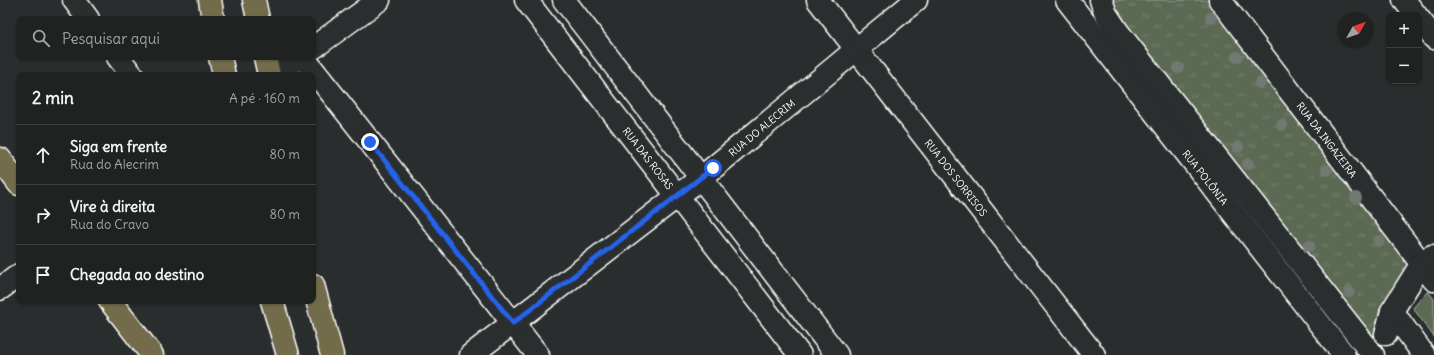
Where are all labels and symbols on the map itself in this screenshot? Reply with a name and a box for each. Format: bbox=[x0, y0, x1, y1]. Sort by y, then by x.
north arrow bbox=[1338, 12, 1374, 48]
street label: RUA DO ALECRIM bbox=[726, 96, 798, 159]
street label: RUA DA INGAZEIRA bbox=[1294, 99, 1360, 181]
street label: RUA DAS ROSAS bbox=[620, 125, 677, 192]
route end bbox=[361, 133, 379, 151]
street label: RUA DOS SORRISOS bbox=[922, 136, 990, 219]
street label: RUA POLÔNIA bbox=[1180, 147, 1231, 208]
route start bbox=[704, 159, 722, 177]

